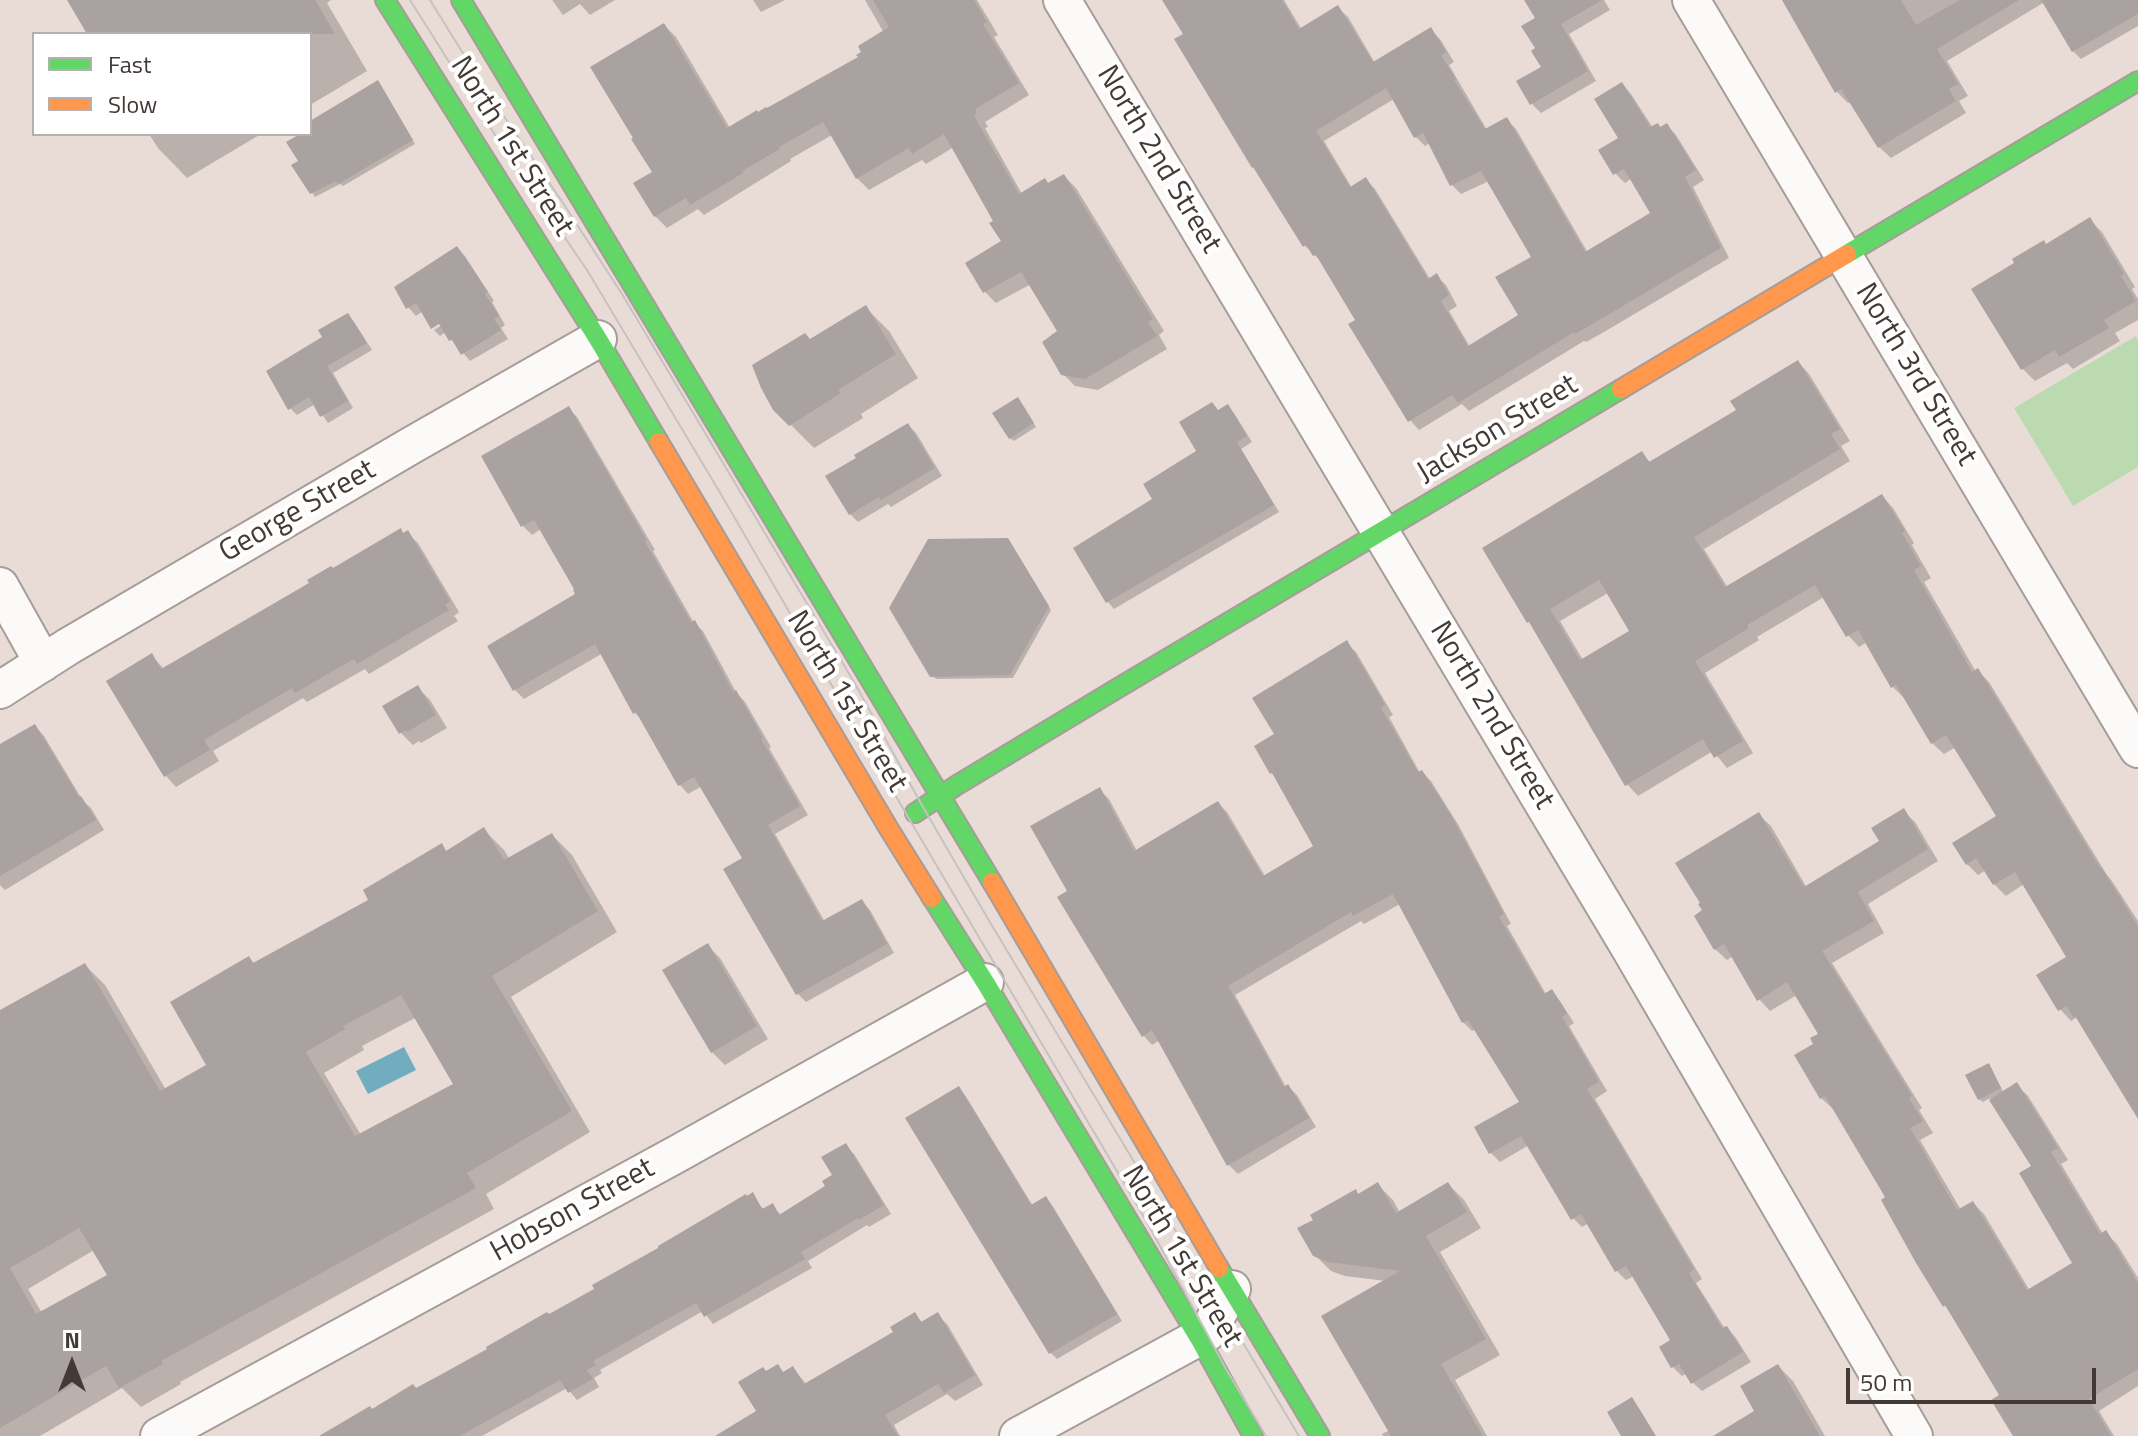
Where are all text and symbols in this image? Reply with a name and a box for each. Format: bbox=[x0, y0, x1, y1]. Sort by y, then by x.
legend bbox=[32, 32, 312, 136]
text: Fast bbox=[108, 46, 151, 82]
street label: North 1st Street bbox=[441, 51, 581, 243]
street label: North 2nd Street bbox=[1088, 60, 1228, 260]
text: Slow bbox=[108, 86, 157, 122]
street label: North 3rd Street bbox=[1846, 277, 1984, 473]
street label: Jackson Street bbox=[1411, 368, 1585, 492]
street label: George Street bbox=[214, 453, 382, 571]
street label: North 1st Street bbox=[778, 605, 914, 799]
street label: North 2nd Street bbox=[1421, 616, 1561, 816]
street label: Hobson Street bbox=[485, 1151, 661, 1271]
street label: North 1st Street bbox=[1113, 1160, 1249, 1354]
text: N bbox=[64, 1323, 80, 1357]
north arrow bbox=[32, 1324, 112, 1404]
scale bar bbox=[1850, 1352, 2100, 1402]
text: 50 m bbox=[1860, 1364, 1912, 1400]

